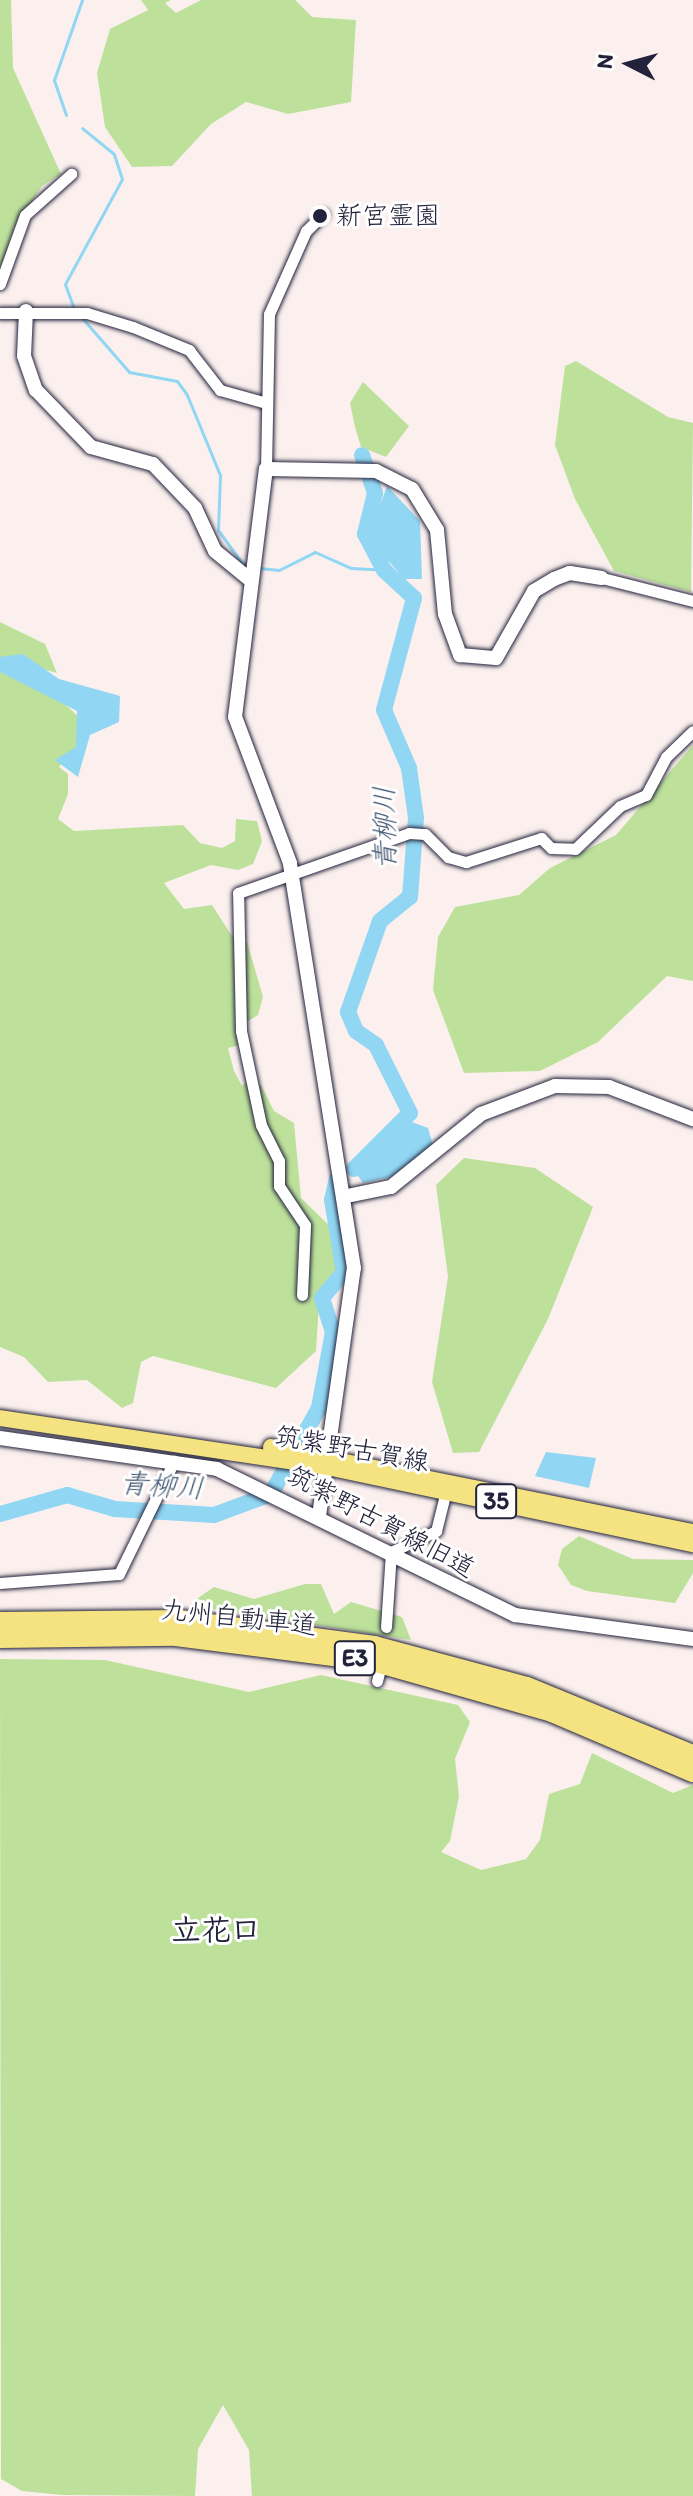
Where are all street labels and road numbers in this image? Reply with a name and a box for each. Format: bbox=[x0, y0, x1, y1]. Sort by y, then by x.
street label: 筑紫野古賀線 bbox=[272, 1420, 432, 1478]
street label: 筑紫野古賀線旧道 bbox=[282, 1459, 480, 1585]
road number: 35 bbox=[474, 1481, 518, 1521]
street label: 九州自動車道 bbox=[160, 1594, 318, 1642]
road number: E3 bbox=[333, 1638, 377, 1678]

